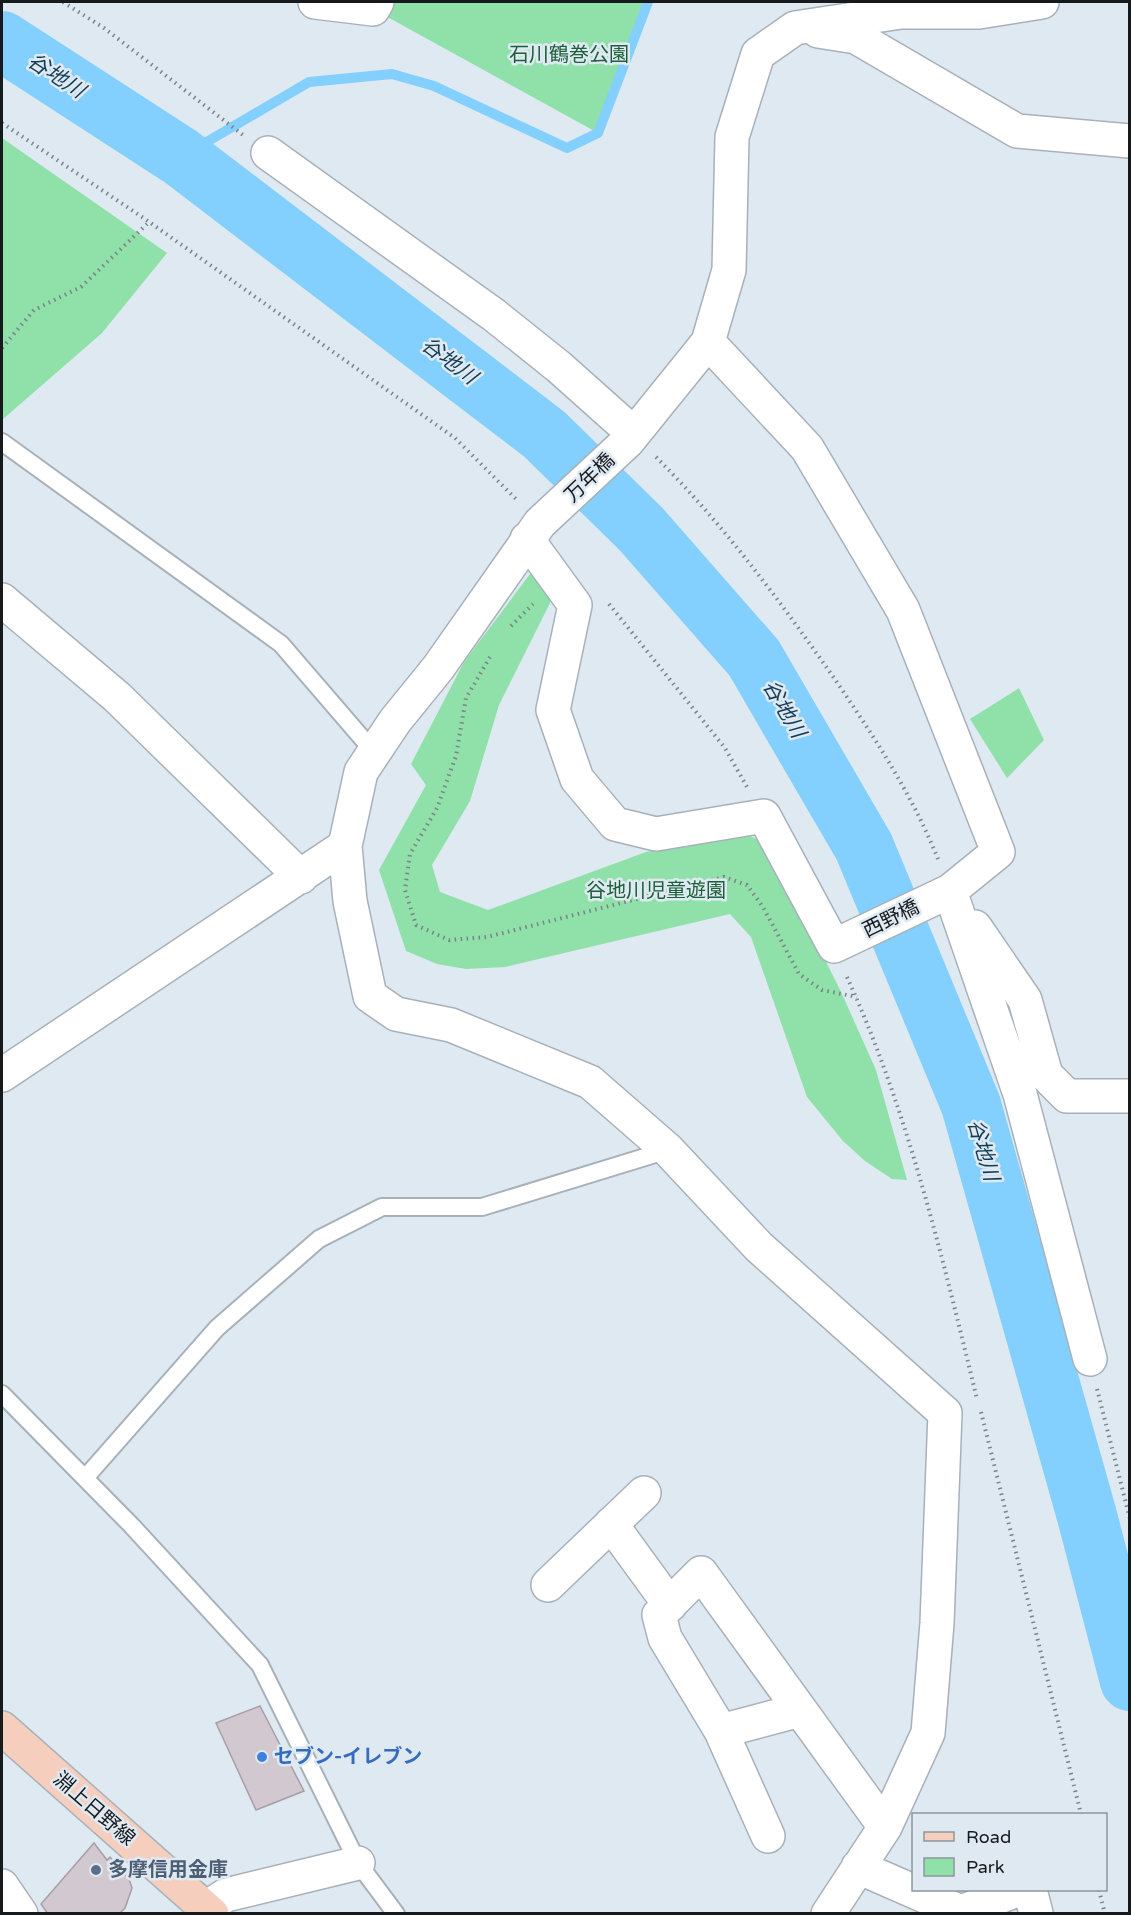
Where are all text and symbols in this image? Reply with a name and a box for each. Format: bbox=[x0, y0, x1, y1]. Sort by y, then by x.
park label: 石川鶴巻公園 bbox=[509, 43, 629, 67]
water label: 谷地川 bbox=[23, 48, 91, 105]
water label: 谷地川 bbox=[416, 332, 483, 391]
street label: 万年橋 bbox=[560, 449, 620, 507]
water label: 谷地川 bbox=[757, 675, 812, 744]
park label: 谷地川児童遊園 bbox=[586, 879, 726, 903]
street label: 西野橋 bbox=[859, 895, 923, 943]
water label: 谷地川 bbox=[962, 1116, 1004, 1186]
place label: セブン-イレブン bbox=[274, 1745, 422, 1769]
marker: セブン-イレブン bbox=[255, 1750, 269, 1764]
street label: 淵上日野線 bbox=[48, 1767, 140, 1851]
legend bbox=[912, 1813, 1107, 1891]
text: Road bbox=[966, 1826, 1011, 1848]
text: Park bbox=[966, 1856, 1005, 1878]
place label: 多摩信用金庫 bbox=[108, 1858, 228, 1882]
marker: 多摩信用金庫 bbox=[89, 1863, 103, 1877]

